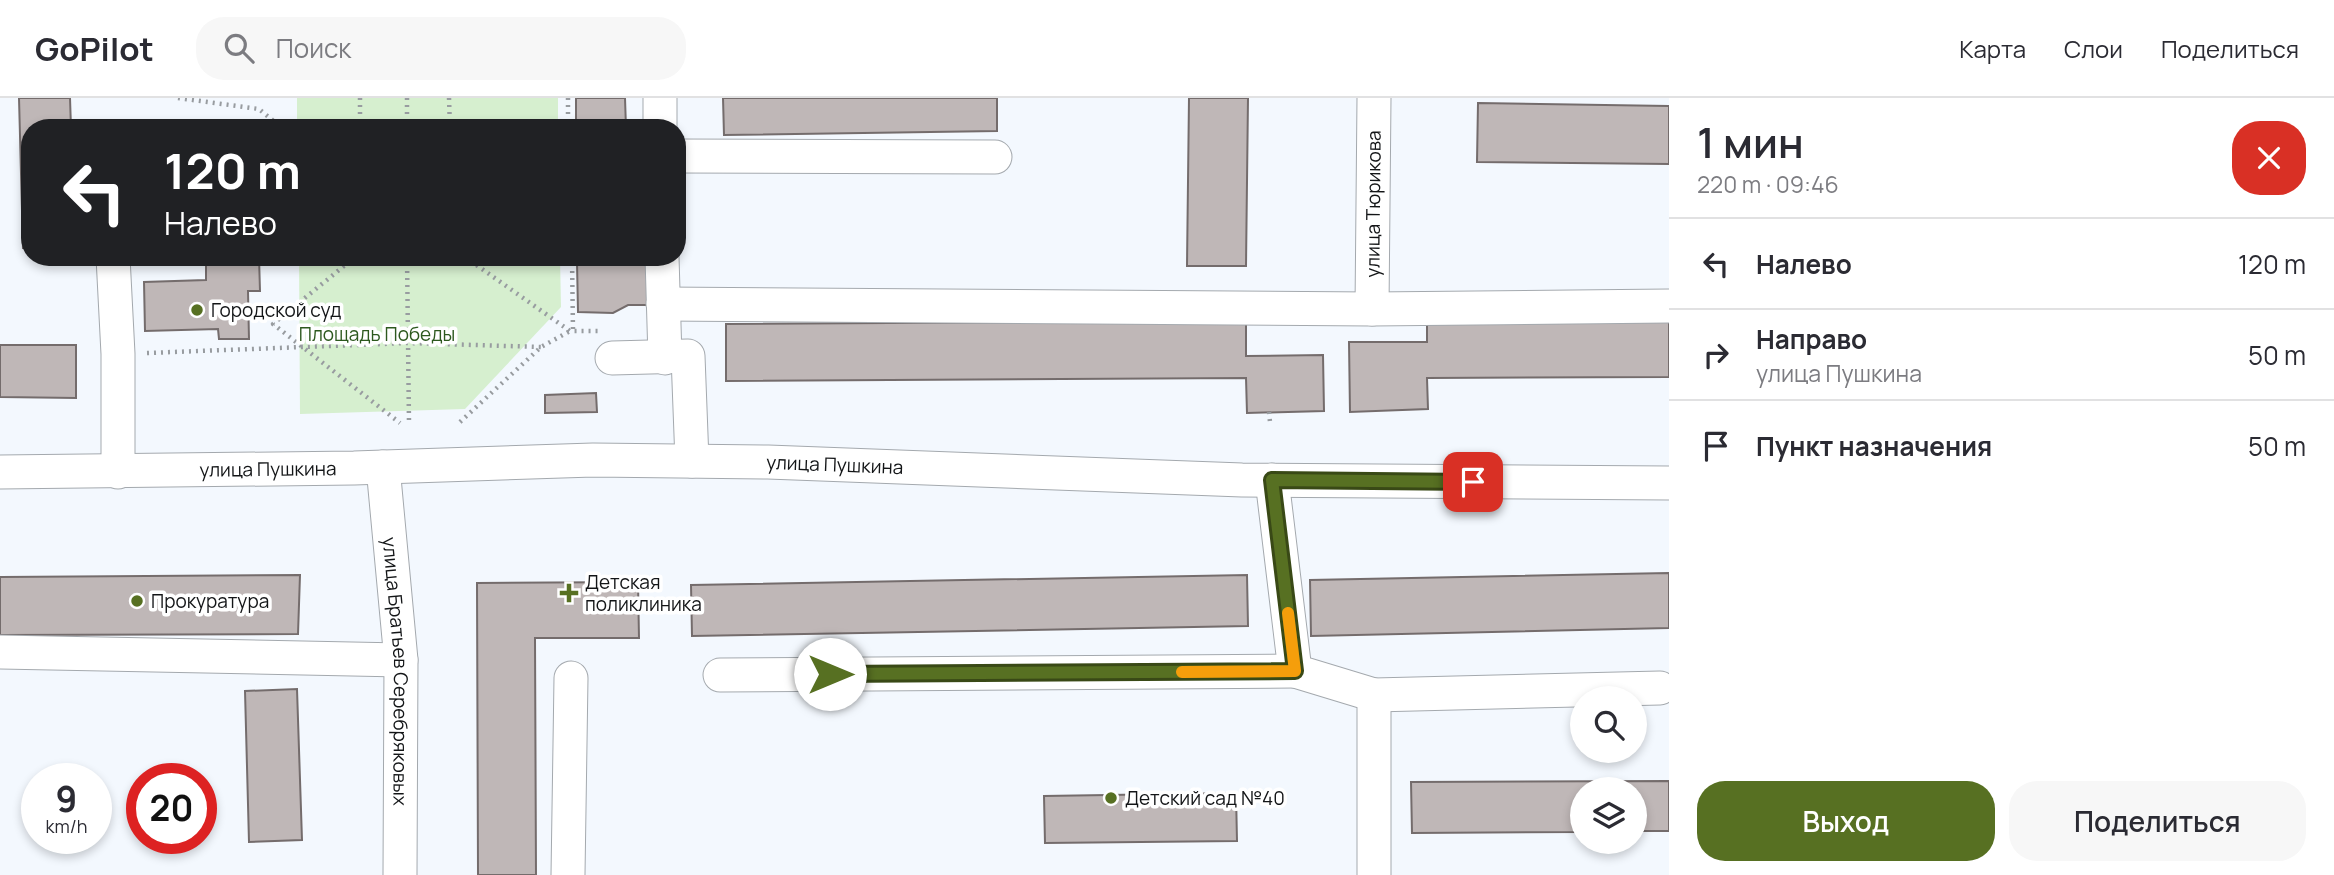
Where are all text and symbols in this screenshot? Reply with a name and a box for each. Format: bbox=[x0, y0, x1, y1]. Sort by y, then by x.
search box bbox=[196, 17, 686, 80]
text: GoPilot bbox=[35, 26, 154, 71]
icon: search bbox=[220, 29, 258, 67]
text: Поиск bbox=[276, 30, 351, 66]
text: Карта bbox=[1959, 32, 2026, 65]
text: Слои bbox=[2064, 32, 2123, 65]
text: Поделиться bbox=[2161, 32, 2299, 65]
text: 1 мин bbox=[1697, 113, 1804, 171]
button: close bbox=[2232, 121, 2306, 195]
street label: улица Тюрикова bbox=[1359, 130, 1387, 278]
text: 120 m bbox=[164, 137, 301, 204]
icon: left bbox=[49, 147, 140, 238]
text: 220 m · 09:46 bbox=[1697, 168, 1839, 200]
text: Налево bbox=[164, 201, 277, 245]
icon: left bbox=[1697, 245, 1735, 283]
text: Налево bbox=[1756, 246, 1852, 282]
text: 120 m bbox=[2238, 246, 2306, 282]
place label: Городской суд bbox=[211, 297, 341, 323]
marker: Городской суд bbox=[189, 302, 205, 318]
park label: Площадь Победы bbox=[299, 321, 455, 347]
text: Направо bbox=[1756, 321, 1867, 357]
icon: right bbox=[1697, 336, 1735, 374]
text: 50 m bbox=[2248, 337, 2306, 373]
text: улица Пушкина bbox=[1756, 357, 1922, 389]
icon: arrive bbox=[1697, 427, 1735, 465]
text: Пункт назначения bbox=[1756, 428, 1992, 464]
text: 50 m bbox=[2248, 428, 2306, 464]
street label: улица Пушкина bbox=[766, 449, 904, 480]
pin bbox=[1443, 452, 1503, 512]
street label: улица Пушкина bbox=[199, 455, 337, 483]
icon: arrive bbox=[1454, 463, 1492, 501]
street label: улица Братьев Серебряковых bbox=[377, 536, 414, 806]
place label: Детская поликлиника bbox=[585, 569, 702, 617]
marker: Детская поликлиника bbox=[559, 583, 579, 603]
place label: Прокуратура bbox=[151, 588, 269, 614]
marker: Прокуратура bbox=[129, 593, 145, 609]
position arrow bbox=[793, 637, 867, 711]
map controls bbox=[1570, 686, 1647, 854]
button: search bbox=[1570, 686, 1647, 763]
speed limit sign: 20 bbox=[126, 763, 217, 854]
text: 9 bbox=[56, 775, 77, 823]
button: layers bbox=[1570, 777, 1647, 854]
button: Выход bbox=[1697, 781, 1995, 861]
button: Поделиться bbox=[2009, 781, 2306, 861]
place label: Детский сад №40 bbox=[1125, 785, 1285, 811]
marker: Детский сад №40 bbox=[1103, 790, 1119, 806]
text: km/h bbox=[46, 814, 87, 838]

